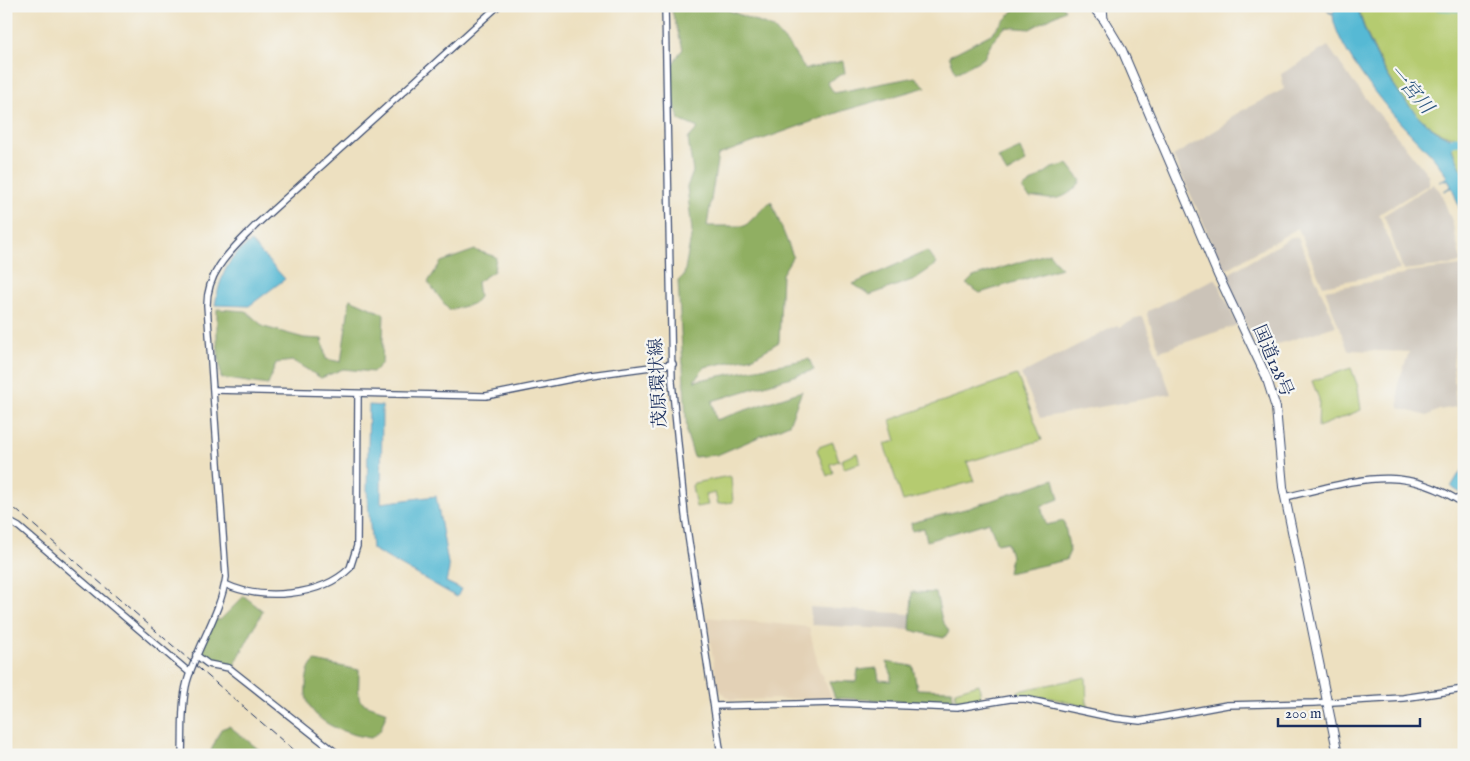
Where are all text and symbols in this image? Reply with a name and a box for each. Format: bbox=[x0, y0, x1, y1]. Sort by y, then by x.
water label: 一宮川 bbox=[1382, 61, 1439, 121]
street label: 国道128号 bbox=[1247, 321, 1297, 401]
street label: 茂原環状線 bbox=[645, 337, 673, 429]
scale bar bbox=[1278, 696, 1420, 728]
text: 200 m bbox=[1285, 704, 1322, 723]

